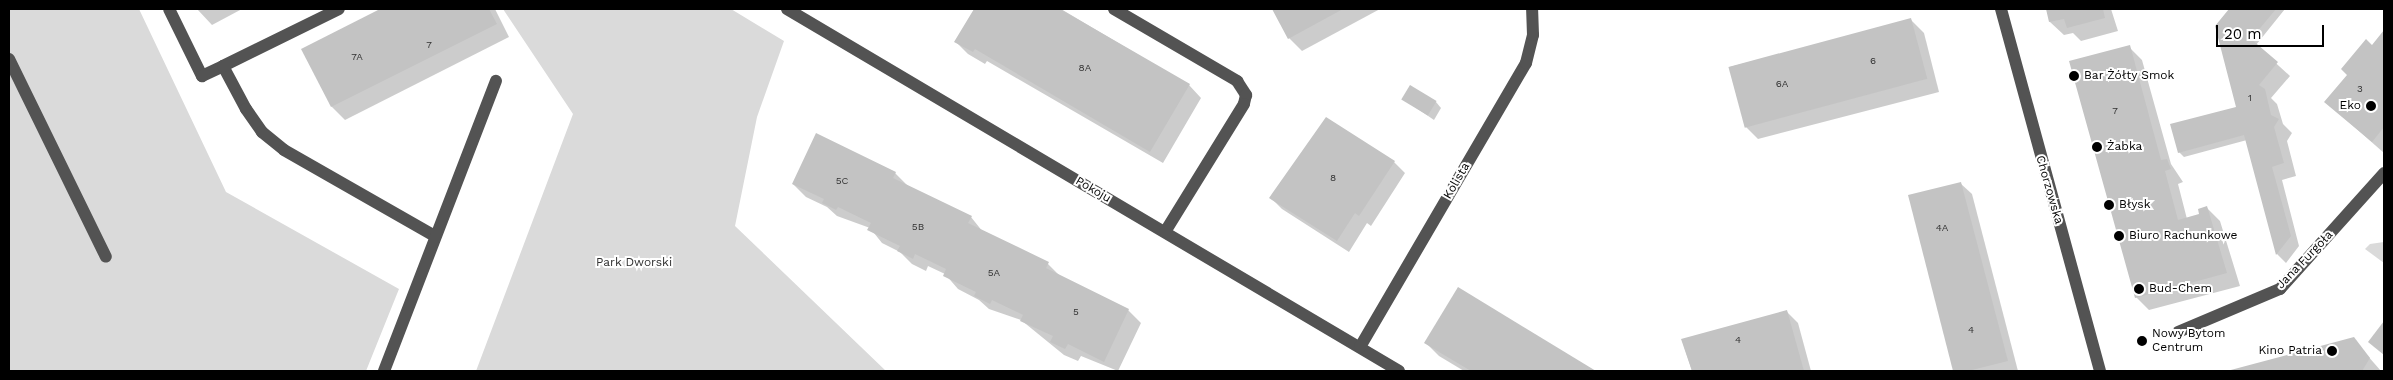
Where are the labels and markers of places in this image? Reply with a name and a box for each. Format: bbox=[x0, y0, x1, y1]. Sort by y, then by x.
place label: Bar Żółty Smok bbox=[2084, 69, 2175, 83]
marker: Bar Żółty Smok bbox=[2068, 70, 2080, 82]
place label: Eko bbox=[2340, 99, 2361, 113]
marker: Eko bbox=[2365, 100, 2377, 112]
place label: Żabka bbox=[2107, 140, 2142, 154]
marker: Żabka bbox=[2091, 141, 2103, 153]
place label: Błysk bbox=[2119, 198, 2150, 212]
marker: Błysk bbox=[2103, 199, 2115, 211]
place label: Biuro Rachunkowe bbox=[2129, 229, 2238, 243]
marker: Biuro Rachunkowe bbox=[2113, 230, 2125, 242]
place label: Bud-Chem bbox=[2149, 282, 2212, 296]
marker: Bud-Chem bbox=[2133, 283, 2145, 295]
place label: Nowy Bytom Centrum bbox=[2152, 327, 2226, 355]
marker: Nowy Bytom Centrum bbox=[2136, 335, 2148, 347]
place label: Kino Patria bbox=[2258, 344, 2322, 358]
marker: Kino Patria bbox=[2326, 345, 2338, 357]

